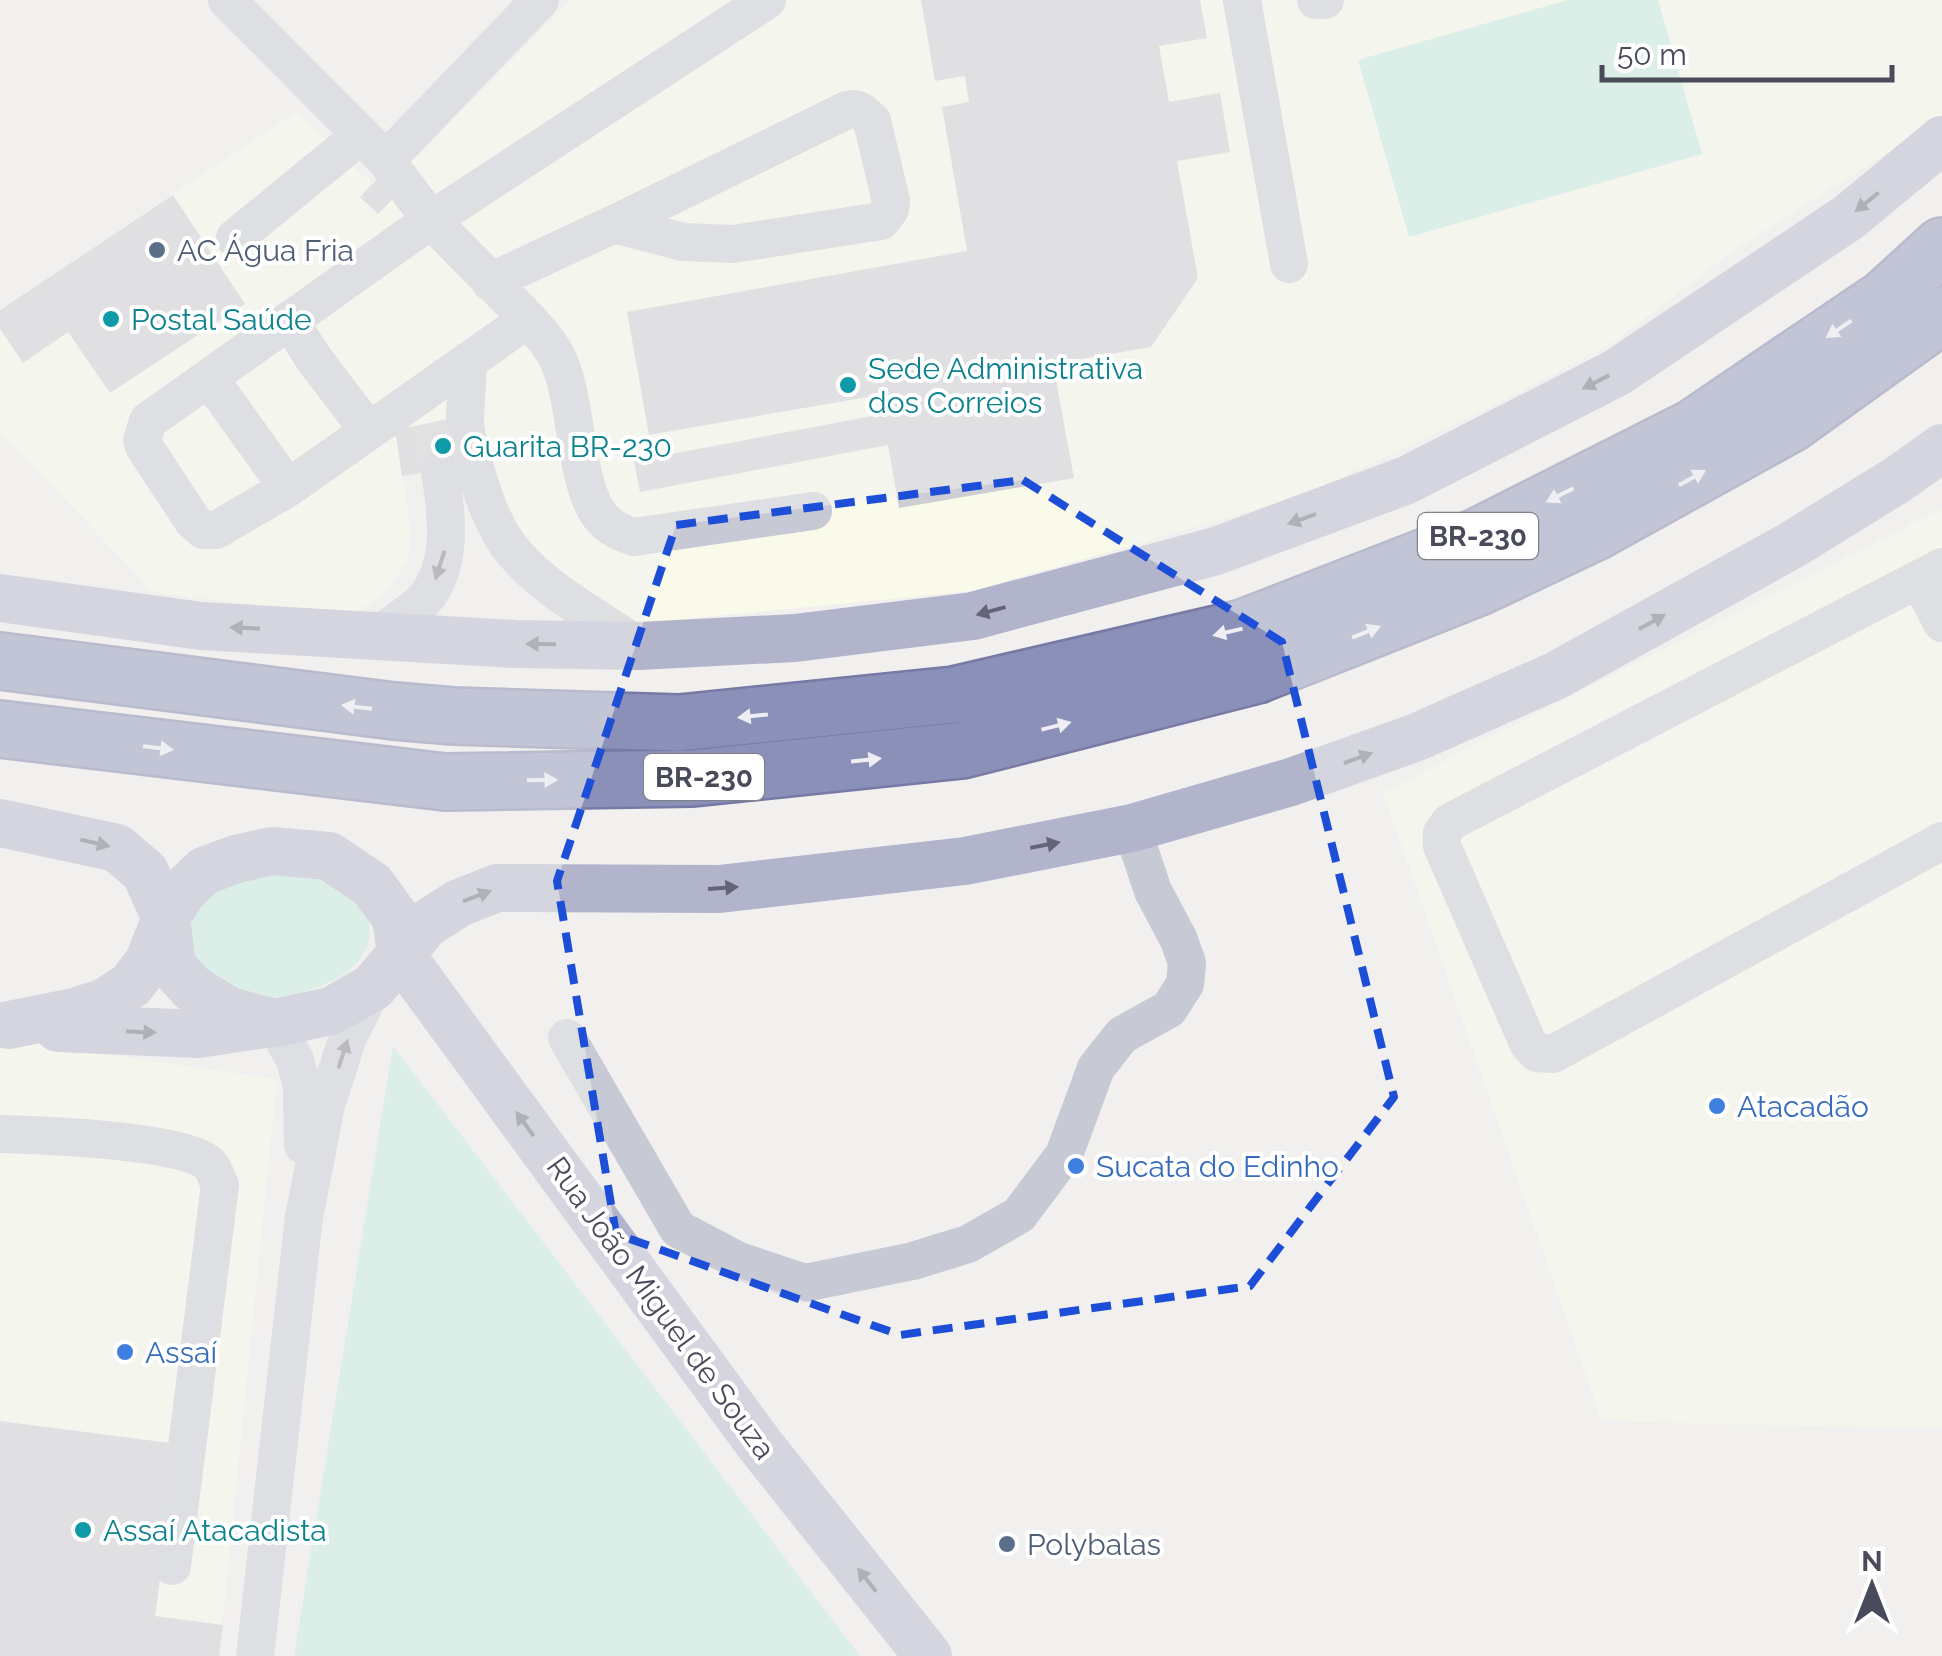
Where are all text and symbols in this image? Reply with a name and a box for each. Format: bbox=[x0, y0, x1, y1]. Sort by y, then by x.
scale bar bbox=[1602, 20, 1892, 82]
text: 50 m bbox=[1617, 37, 1687, 72]
one-way arrow bbox=[1854, 191, 1879, 212]
place label: AC Água Fria bbox=[177, 233, 354, 268]
marker: AC Água Fria bbox=[146, 239, 168, 261]
place label: Postal Saúde bbox=[131, 302, 312, 337]
marker: Postal Saúde bbox=[100, 308, 122, 330]
one-way arrow bbox=[1826, 320, 1853, 338]
place label: Sede Administrativa dos Correios bbox=[868, 351, 1143, 420]
one-way arrow bbox=[1582, 373, 1611, 390]
marker: Sede Administrativa dos Correios bbox=[837, 374, 859, 396]
place label: Guarita BR-230 bbox=[463, 429, 672, 464]
marker: Guarita BR-230 bbox=[432, 435, 454, 457]
one-way arrow bbox=[1677, 470, 1706, 487]
one-way arrow bbox=[1546, 486, 1575, 503]
one-way arrow bbox=[1287, 512, 1317, 527]
road number: BR-230 bbox=[1418, 513, 1538, 559]
one-way arrow bbox=[431, 550, 446, 580]
one-way arrow bbox=[975, 604, 1006, 620]
one-way arrow bbox=[1638, 613, 1667, 630]
one-way arrow bbox=[229, 620, 261, 636]
one-way arrow bbox=[1352, 623, 1382, 639]
one-way arrow bbox=[1212, 624, 1243, 640]
one-way arrow bbox=[525, 636, 557, 652]
one-way arrow bbox=[340, 698, 372, 714]
one-way arrow bbox=[736, 708, 768, 724]
one-way arrow bbox=[1041, 718, 1072, 734]
one-way arrow bbox=[142, 740, 174, 756]
one-way arrow bbox=[1343, 750, 1373, 765]
one-way arrow bbox=[851, 752, 883, 768]
road number: BR-230 bbox=[644, 754, 764, 800]
one-way arrow bbox=[527, 772, 559, 788]
one-way arrow bbox=[80, 836, 111, 852]
one-way arrow bbox=[1030, 837, 1061, 853]
one-way arrow bbox=[708, 880, 740, 896]
one-way arrow bbox=[462, 888, 492, 904]
one-way arrow bbox=[126, 1024, 158, 1040]
one-way arrow bbox=[336, 1039, 351, 1069]
place label: Atacadão bbox=[1737, 1089, 1869, 1124]
marker: Atacadão bbox=[1706, 1095, 1728, 1117]
one-way arrow bbox=[516, 1111, 535, 1137]
place label: Sucata do Edinho bbox=[1096, 1149, 1339, 1184]
street label: Rua João Miguel de Souza bbox=[540, 1150, 782, 1466]
marker: Sucata do Edinho bbox=[1065, 1155, 1087, 1177]
place label: Assaí bbox=[145, 1335, 217, 1370]
marker: Assaí bbox=[114, 1341, 136, 1363]
place label: Assaí Atacadista bbox=[103, 1513, 327, 1548]
marker: Assaí Atacadista bbox=[72, 1519, 94, 1541]
place label: Polybalas bbox=[1027, 1527, 1161, 1562]
marker: Polybalas bbox=[996, 1533, 1018, 1555]
north arrow bbox=[1822, 1536, 1922, 1636]
text: N bbox=[1861, 1545, 1883, 1578]
one-way arrow bbox=[857, 1567, 878, 1592]

